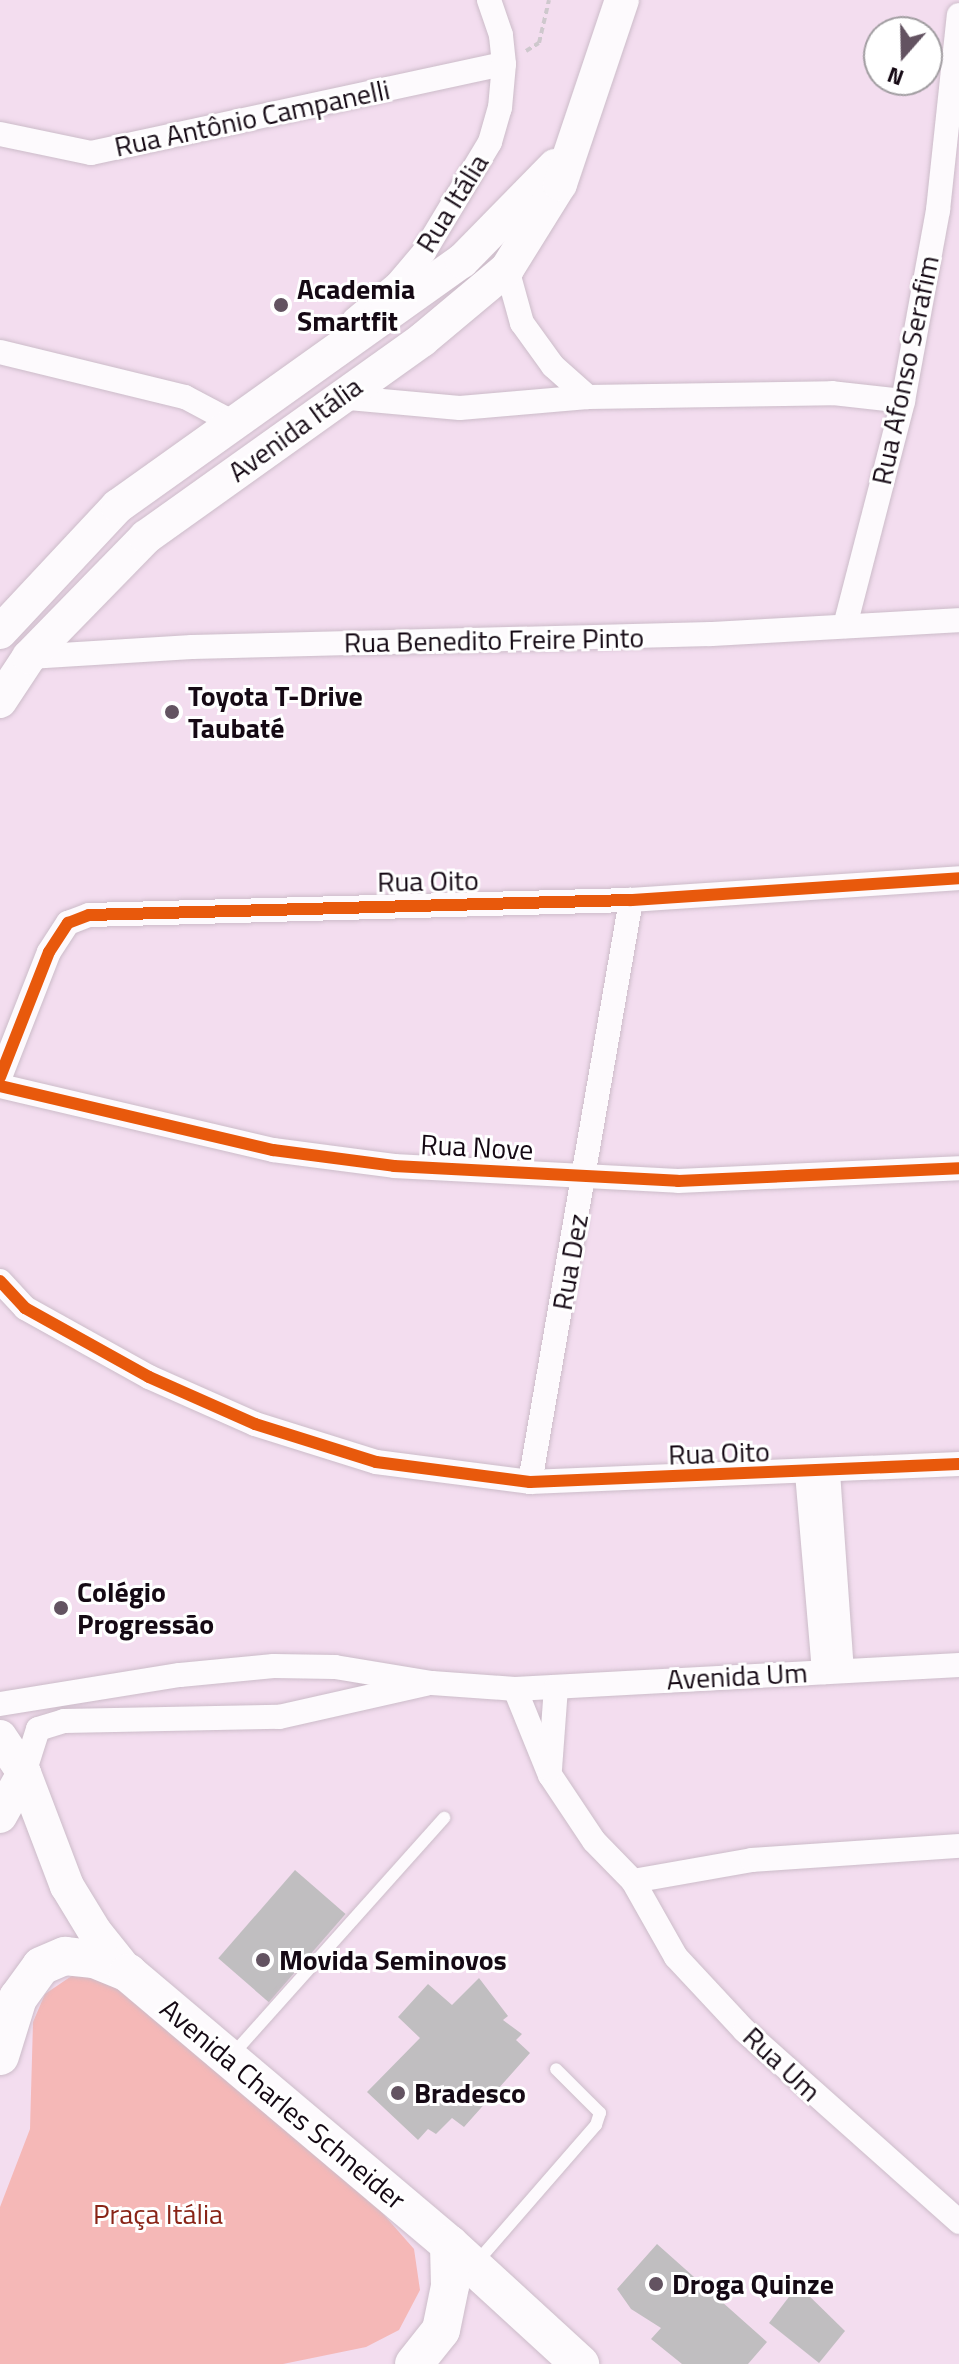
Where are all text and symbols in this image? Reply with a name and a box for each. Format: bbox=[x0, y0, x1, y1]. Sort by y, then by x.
north arrow bbox=[863, 16, 943, 96]
text: N bbox=[882, 58, 908, 95]
street label: Rua Antônio Campanelli bbox=[111, 72, 393, 164]
street label: Rua Itália bbox=[409, 148, 495, 258]
street label: Rua Afonso Serafim bbox=[864, 252, 946, 488]
place label: Academia Smartfit bbox=[297, 272, 415, 338]
marker: Academia Smartfit bbox=[272, 296, 290, 314]
street label: Avenida Itália bbox=[222, 369, 368, 489]
street label: Rua Benedito Freire Pinto bbox=[344, 621, 644, 659]
place label: Toyota T-Drive Taubaté bbox=[188, 679, 363, 745]
marker: Toyota T-Drive Taubaté bbox=[163, 703, 181, 721]
street label: Rua Oito bbox=[377, 863, 479, 899]
street label: Rua Nove bbox=[420, 1127, 534, 1167]
street label: Rua Dez bbox=[545, 1211, 595, 1313]
street label: Rua Oito bbox=[668, 1434, 770, 1472]
place label: Colégio Progressão bbox=[77, 1575, 214, 1641]
marker: Colégio Progressão bbox=[52, 1599, 70, 1617]
street label: Avenida Um bbox=[666, 1656, 808, 1696]
place label: Movida Seminovos bbox=[279, 1943, 507, 1977]
marker: Movida Seminovos bbox=[254, 1951, 272, 1969]
street label: Avenida Charles Schneider bbox=[154, 1992, 412, 2216]
street label: Rua Um bbox=[736, 2020, 828, 2108]
place label: Bradesco bbox=[414, 2076, 526, 2110]
marker: Bradesco bbox=[389, 2084, 407, 2102]
park label: Praça Itália bbox=[93, 2197, 223, 2231]
place label: Droga Quinze bbox=[672, 2267, 834, 2301]
marker: Droga Quinze bbox=[647, 2275, 665, 2293]

